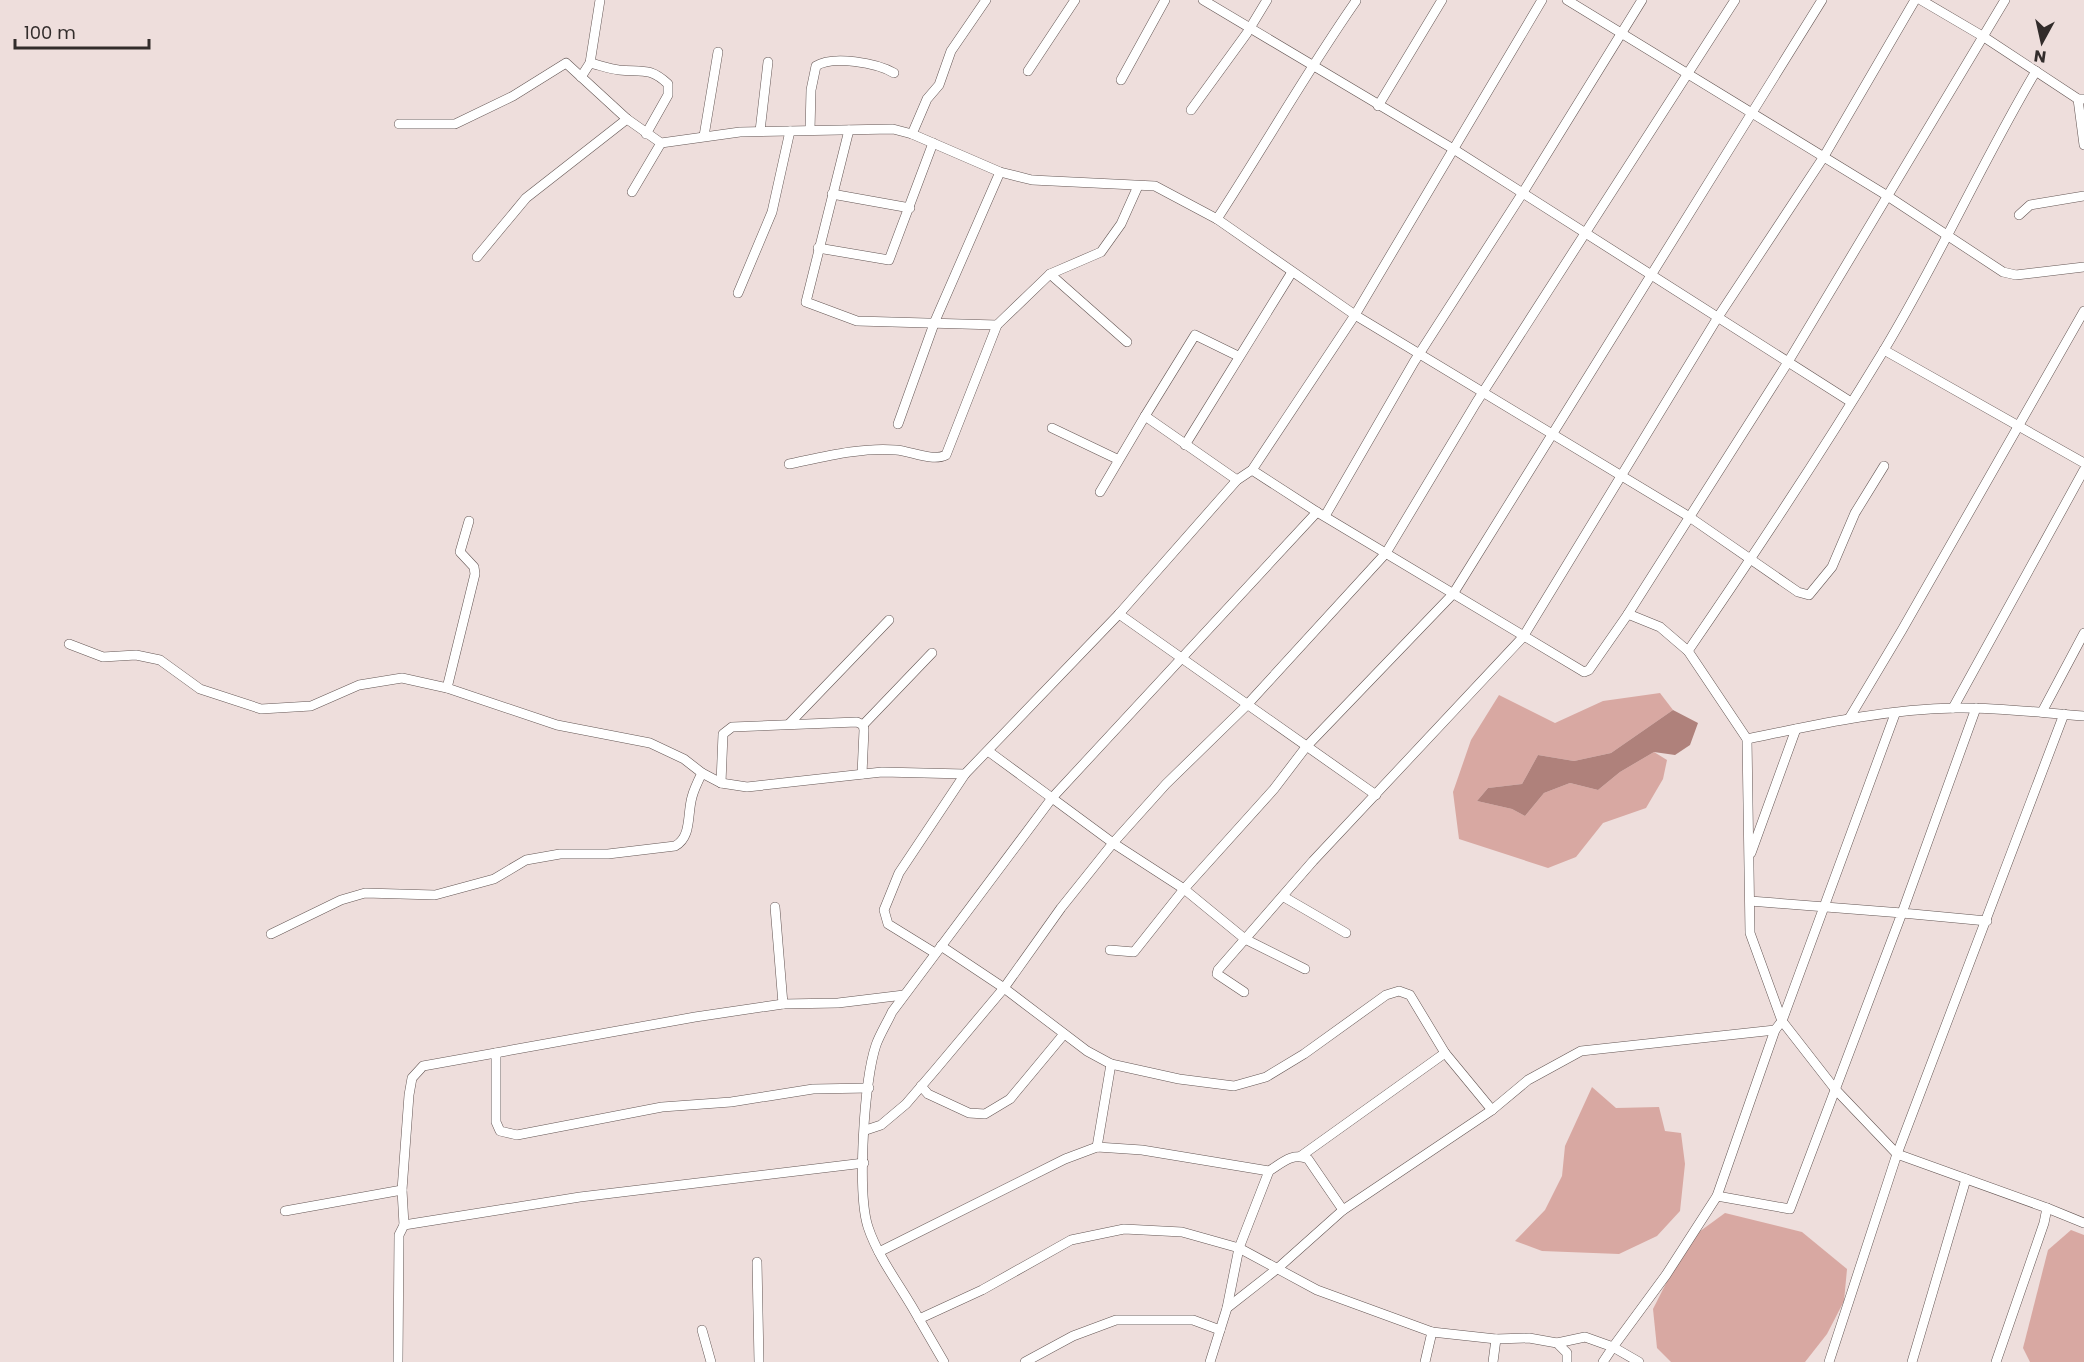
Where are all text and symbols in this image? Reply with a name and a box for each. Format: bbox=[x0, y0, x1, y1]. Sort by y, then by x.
scale bar bbox=[15, 12, 148, 50]
north arrow bbox=[2012, 12, 2072, 72]
text: 100 m bbox=[24, 20, 76, 45]
text: N bbox=[2032, 44, 2048, 69]

